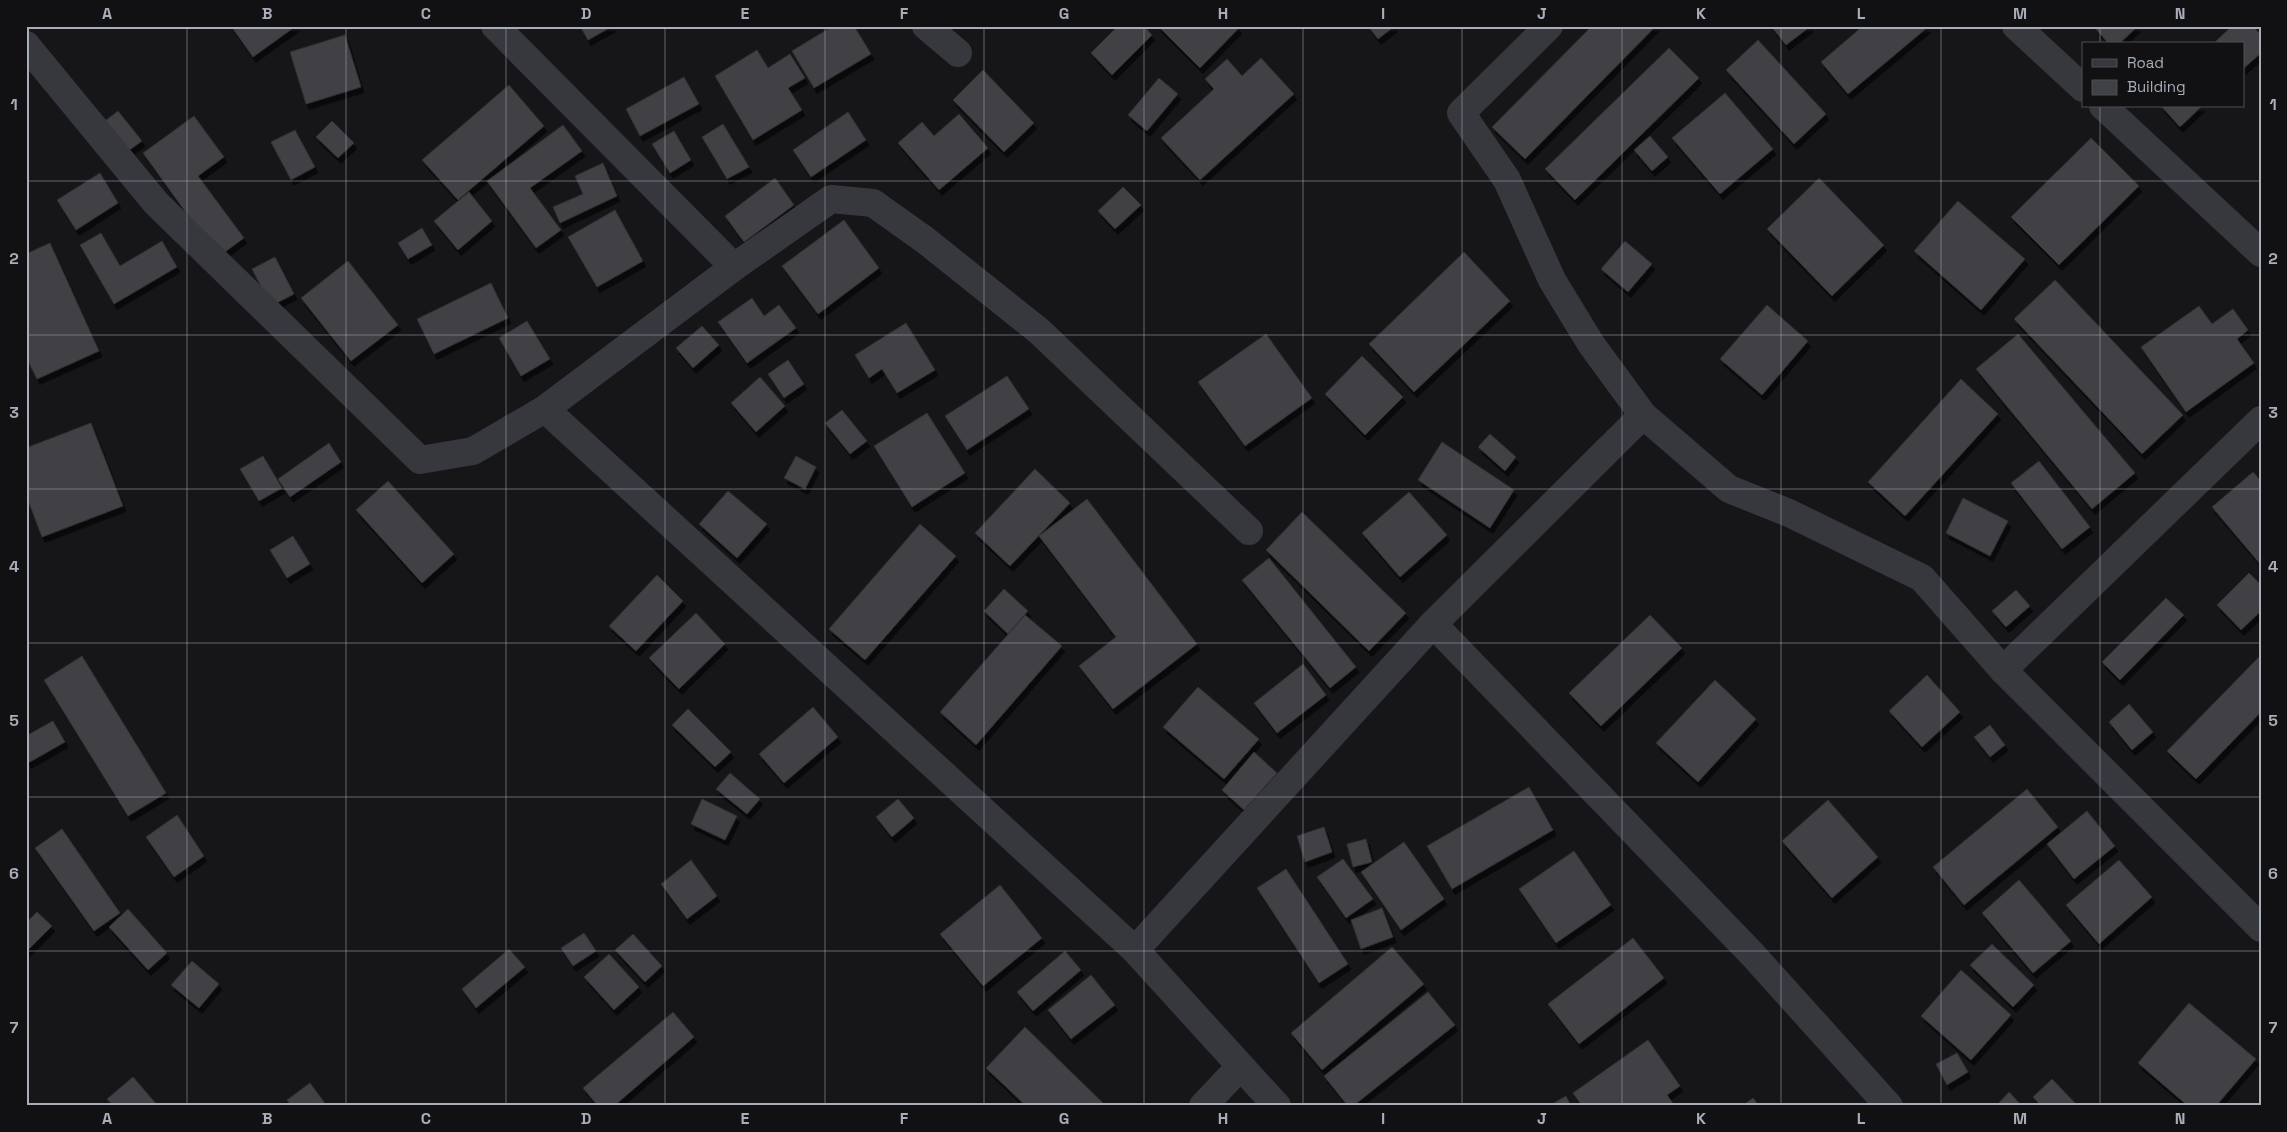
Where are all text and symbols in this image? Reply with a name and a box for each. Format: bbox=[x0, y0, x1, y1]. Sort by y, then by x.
text: A bbox=[102, 3, 112, 24]
text: B bbox=[262, 3, 272, 24]
text: C bbox=[421, 3, 431, 24]
text: D bbox=[581, 3, 591, 24]
text: E bbox=[741, 3, 750, 24]
text: F bbox=[900, 3, 909, 24]
text: G bbox=[1059, 3, 1069, 24]
text: H bbox=[1218, 3, 1228, 24]
text: I bbox=[1381, 3, 1385, 24]
text: J bbox=[1537, 3, 1547, 24]
text: K bbox=[1696, 3, 1706, 24]
text: L bbox=[1857, 3, 1866, 24]
text: M bbox=[2013, 3, 2027, 24]
text: N bbox=[2175, 3, 2185, 24]
legend bbox=[2082, 42, 2244, 108]
text: Road bbox=[2127, 53, 2164, 72]
text: Building bbox=[2127, 77, 2186, 96]
text: 1 bbox=[10, 94, 18, 115]
text: 1 bbox=[2269, 94, 2277, 115]
text: 2 bbox=[9, 248, 19, 269]
text: 2 bbox=[2268, 248, 2278, 269]
text: 3 bbox=[9, 402, 19, 423]
text: 3 bbox=[2268, 402, 2278, 423]
text: 4 bbox=[9, 556, 19, 577]
text: 4 bbox=[2268, 556, 2278, 577]
text: 5 bbox=[9, 710, 19, 731]
text: 5 bbox=[2268, 710, 2278, 731]
text: 6 bbox=[9, 863, 19, 884]
text: 6 bbox=[2268, 863, 2278, 884]
text: 7 bbox=[10, 1017, 19, 1038]
text: 7 bbox=[2269, 1017, 2278, 1038]
text: A bbox=[102, 1108, 112, 1129]
text: B bbox=[262, 1108, 272, 1129]
text: C bbox=[421, 1108, 431, 1129]
text: D bbox=[581, 1108, 591, 1129]
text: E bbox=[741, 1108, 750, 1129]
text: F bbox=[900, 1108, 909, 1129]
text: G bbox=[1059, 1108, 1069, 1129]
text: H bbox=[1218, 1108, 1228, 1129]
text: I bbox=[1381, 1108, 1385, 1129]
text: J bbox=[1537, 1108, 1547, 1129]
text: K bbox=[1696, 1108, 1706, 1129]
text: L bbox=[1857, 1108, 1866, 1129]
text: M bbox=[2013, 1108, 2027, 1129]
text: N bbox=[2175, 1108, 2185, 1129]

